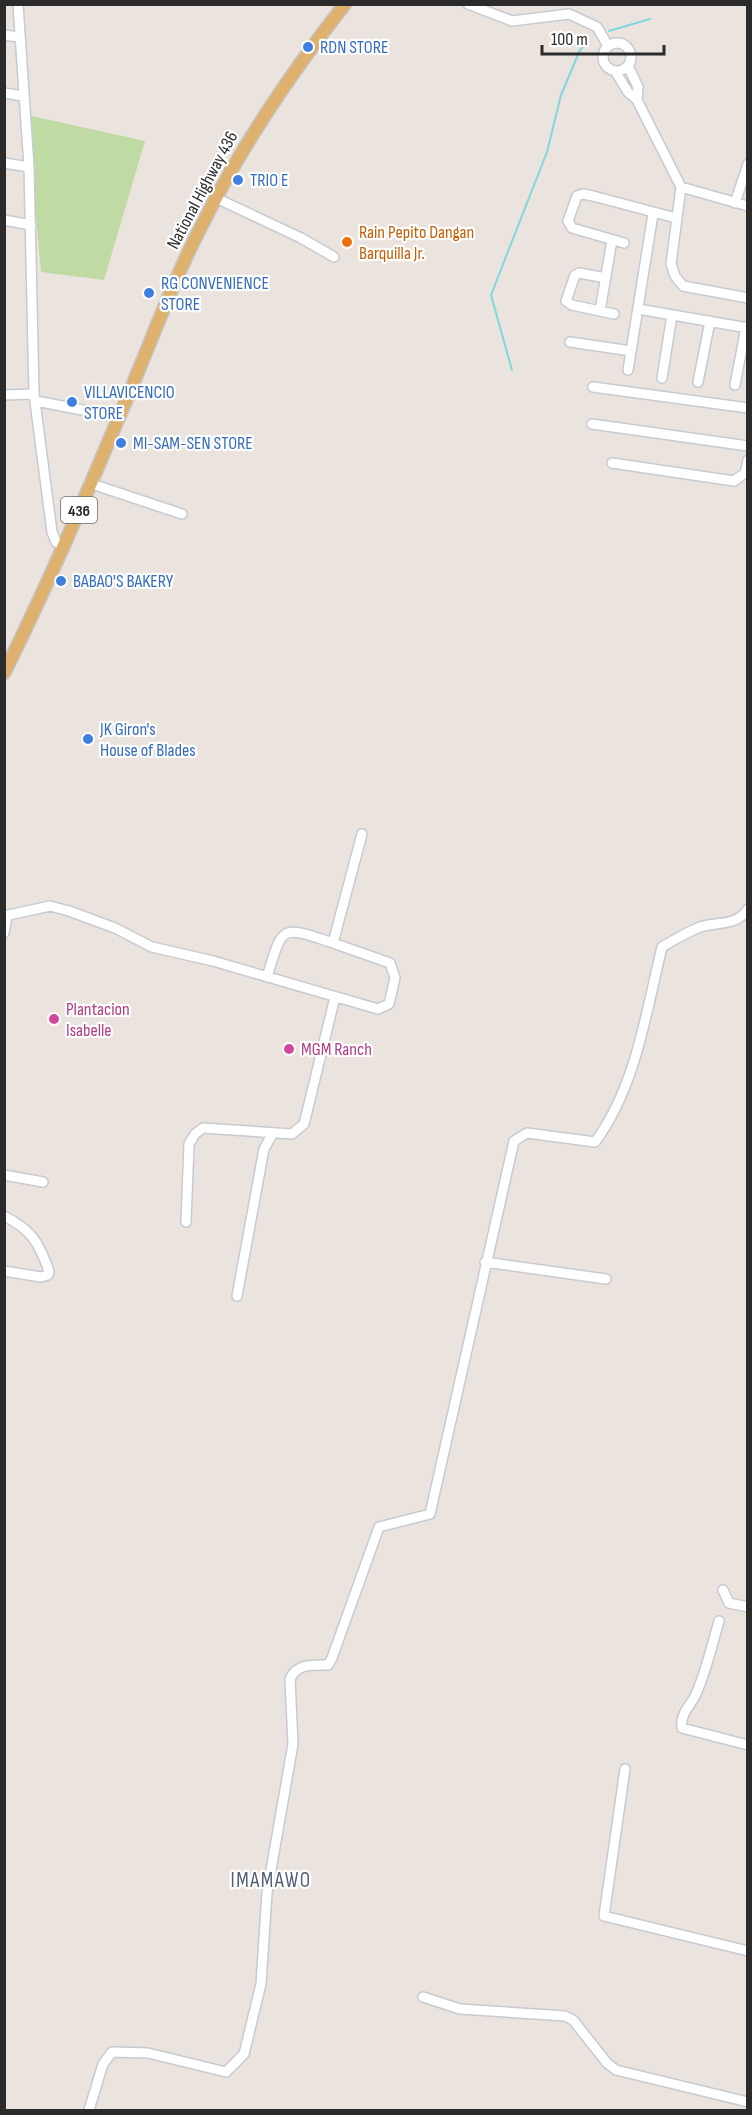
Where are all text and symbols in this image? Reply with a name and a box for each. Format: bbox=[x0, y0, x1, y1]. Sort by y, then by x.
scale bar bbox=[542, 18, 664, 56]
text: 100 m bbox=[551, 29, 588, 50]
place label: RDN STORE bbox=[320, 37, 388, 58]
marker: RDN STORE bbox=[301, 40, 315, 54]
street label: National Highway 436 bbox=[163, 128, 242, 253]
place label: TRIO E bbox=[250, 170, 288, 191]
marker: TRIO E bbox=[231, 173, 245, 187]
place label: Rain Pepito Dangan Barquilla Jr. bbox=[359, 222, 474, 264]
marker: Rain Pepito Dangan Barquilla Jr. bbox=[340, 235, 354, 249]
place label: RG CONVENIENCE STORE bbox=[161, 273, 269, 315]
marker: RG CONVENIENCE STORE bbox=[142, 286, 156, 300]
place label: VILLAVICENCIO STORE bbox=[84, 382, 175, 424]
marker: VILLAVICENCIO STORE bbox=[65, 395, 79, 409]
place label: MI-SAM-SEN STORE bbox=[133, 433, 253, 454]
marker: MI-SAM-SEN STORE bbox=[114, 436, 128, 450]
road number: 436 bbox=[61, 497, 97, 523]
place label: BABAO'S BAKERY bbox=[73, 571, 174, 592]
marker: BABAO'S BAKERY bbox=[54, 574, 68, 588]
place label: JK Giron's House of Blades bbox=[99, 719, 196, 761]
marker: JK Giron's House of Blades bbox=[81, 732, 95, 746]
place label: Plantacion Isabelle bbox=[66, 999, 130, 1041]
marker: Plantacion Isabelle bbox=[47, 1012, 61, 1026]
place label: MGM Ranch bbox=[301, 1039, 372, 1060]
marker: MGM Ranch bbox=[282, 1042, 296, 1056]
district label: IMAMAWO bbox=[230, 1868, 312, 1893]

